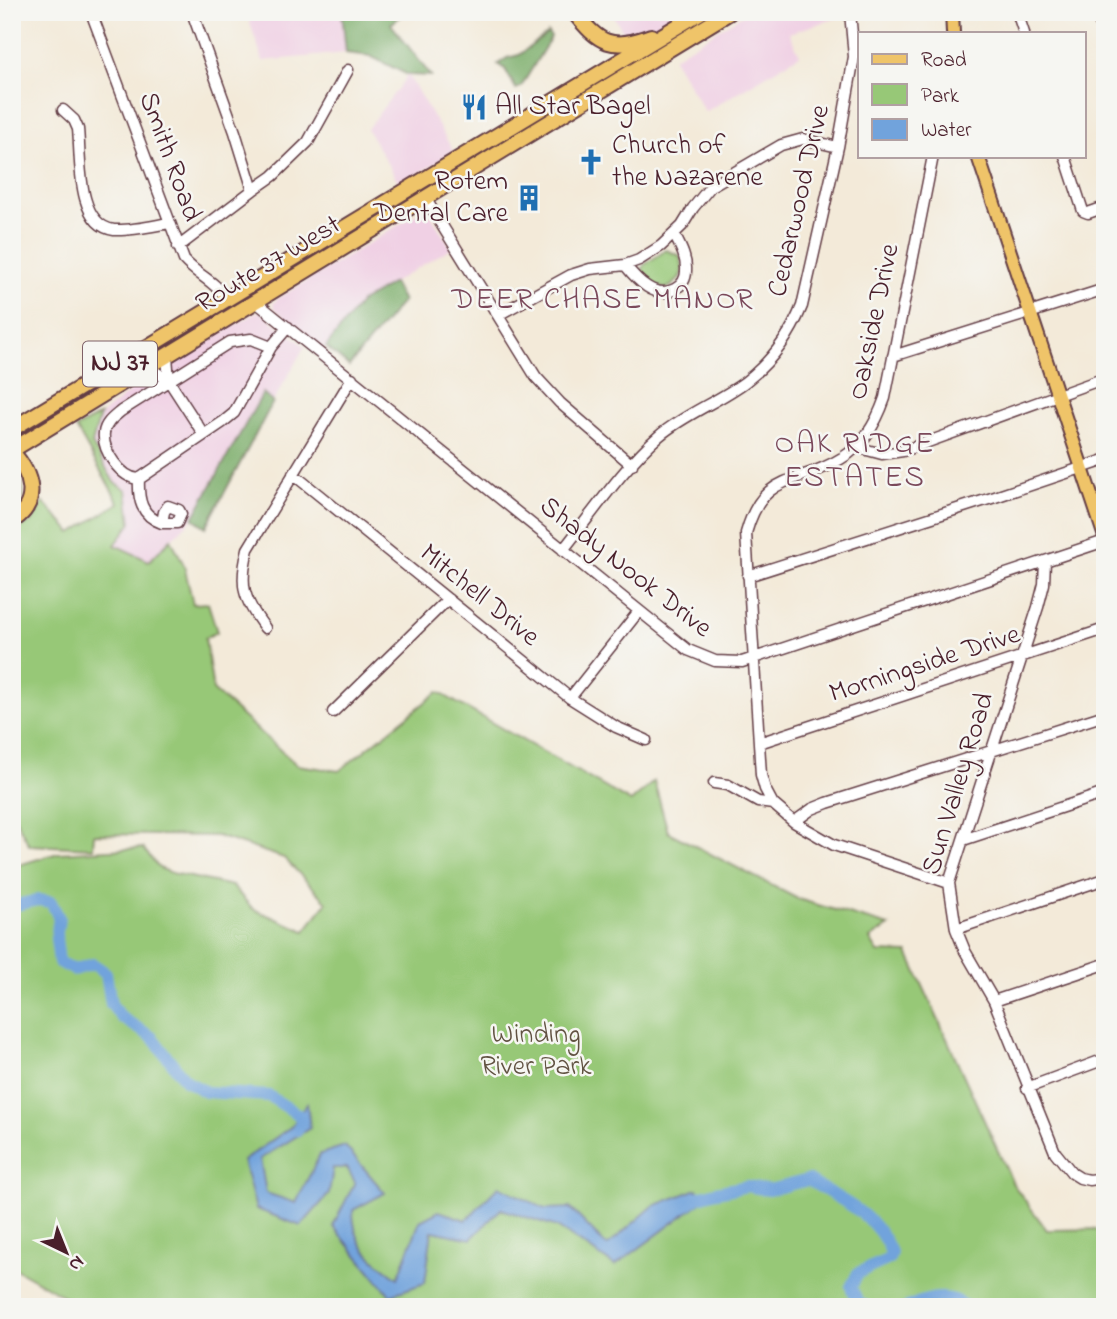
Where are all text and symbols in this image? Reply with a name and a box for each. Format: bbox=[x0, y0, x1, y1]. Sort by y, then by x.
legend bbox=[858, 32, 1086, 158]
text: Road bbox=[921, 46, 967, 76]
text: Park bbox=[921, 82, 960, 112]
street label: Smith Road bbox=[127, 86, 211, 228]
place label: All Star Bagel bbox=[495, 87, 651, 128]
restaurant icon: All Star Bagel bbox=[459, 92, 489, 122]
street label: Cedarwood Drive bbox=[758, 101, 842, 301]
text: Water bbox=[921, 116, 972, 146]
place label: Church of the Nazarene bbox=[612, 126, 763, 199]
church icon: Church of the Nazarene bbox=[576, 147, 606, 177]
place label: Rotem Dental Care bbox=[372, 162, 508, 235]
building icon: Rotem Dental Care bbox=[514, 183, 544, 213]
street label: Route 37 West bbox=[189, 205, 349, 325]
street label: Oakside Drive bbox=[838, 240, 912, 404]
district label: DEER CHASE MANOR bbox=[450, 279, 755, 323]
road number: NJ 37 bbox=[83, 342, 157, 386]
district label: OAK RIDGE ESTATES bbox=[775, 423, 935, 501]
street label: Shady Nook Drive bbox=[530, 487, 721, 649]
street label: Mitchell Drive bbox=[410, 535, 548, 658]
street label: Morningside Drive bbox=[824, 615, 1026, 715]
street label: Sun Valley Road bbox=[912, 688, 1006, 880]
park label: Winding River Park bbox=[481, 1015, 592, 1088]
north arrow bbox=[32, 1218, 102, 1288]
text: N bbox=[62, 1248, 90, 1277]

